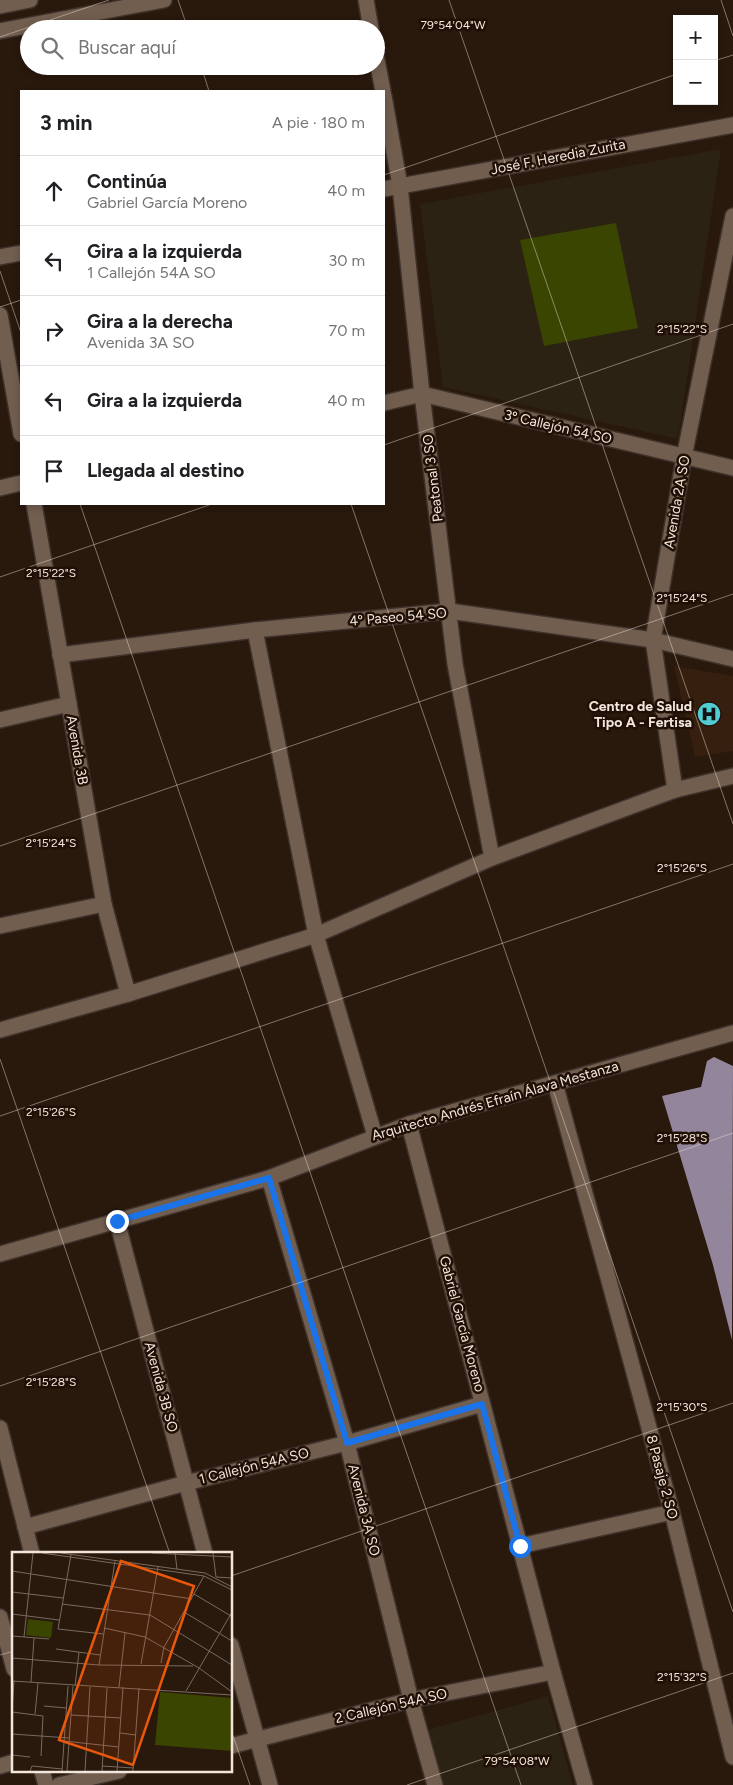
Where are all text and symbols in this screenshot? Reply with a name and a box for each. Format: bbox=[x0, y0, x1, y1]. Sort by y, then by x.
map controls bbox=[673, 15, 718, 105]
button: + bbox=[673, 15, 718, 60]
text: 79°54'04"W bbox=[421, 18, 486, 32]
search box bbox=[20, 20, 385, 75]
icon: search bbox=[38, 34, 66, 62]
text: Buscar aquí bbox=[78, 36, 176, 59]
button: − bbox=[673, 60, 718, 105]
text: 3 min bbox=[40, 110, 92, 135]
text: A pie · 180 m bbox=[272, 113, 365, 132]
street label: José F. Heredia Zurita bbox=[489, 136, 627, 178]
text: Continúa bbox=[87, 170, 167, 193]
icon: ahead bbox=[40, 177, 68, 205]
text: 40 m bbox=[327, 181, 365, 200]
text: Gabriel García Moreno bbox=[87, 193, 247, 212]
text: Gira a la izquierda bbox=[87, 240, 242, 263]
icon: left bbox=[40, 247, 68, 275]
text: 30 m bbox=[328, 251, 365, 270]
text: 1 Callejón 54A SO bbox=[87, 263, 216, 282]
text: Gira a la derecha bbox=[87, 310, 233, 333]
icon: right bbox=[40, 317, 68, 345]
text: 70 m bbox=[329, 321, 365, 340]
text: 2°15'22"S bbox=[657, 322, 707, 336]
text: Avenida 3A SO bbox=[87, 333, 194, 352]
icon: left bbox=[40, 387, 68, 415]
text: Gira a la izquierda bbox=[87, 389, 242, 412]
text: 40 m bbox=[327, 391, 365, 410]
street label: 3º Callejón 54 SO bbox=[502, 406, 614, 448]
street label: Peatonal 3 SO bbox=[419, 433, 447, 523]
street label: Avenida 2A SO bbox=[660, 454, 694, 550]
icon: arrive bbox=[40, 457, 68, 485]
text: Llegada al destino bbox=[87, 459, 244, 482]
text: 2°15'22"S bbox=[26, 566, 76, 580]
text: 2°15'24"S bbox=[657, 591, 707, 605]
street label: 4º Paseo 54 SO bbox=[349, 604, 448, 630]
place label: Centro de Salud Tipo A - Fertisa bbox=[589, 698, 692, 731]
hospital icon: Centro de Salud Tipo A - Fertisa bbox=[696, 701, 722, 727]
street label: Avenida 3B bbox=[63, 714, 91, 786]
text: 2°15'24"S bbox=[26, 836, 76, 850]
text: 2°15'26"S bbox=[657, 861, 707, 875]
street label: Arquitecto Andrés Efraín Álava Mestanza bbox=[370, 1058, 620, 1144]
text: 2°15'26"S bbox=[26, 1105, 76, 1119]
text: 2°15'28"S bbox=[657, 1131, 707, 1145]
route end bbox=[106, 1210, 129, 1233]
street label: Gabriel García Moreno bbox=[436, 1254, 488, 1394]
street label: Avenida 3B SO bbox=[141, 1340, 181, 1434]
text: 2°15'28"S bbox=[26, 1375, 76, 1389]
text: 2°15'30"S bbox=[657, 1400, 707, 1414]
street label: 8 Pasaje 2 SO bbox=[643, 1433, 681, 1521]
street label: 1 Callejón 54A SO bbox=[197, 1444, 311, 1488]
street label: Avenida 3A SO bbox=[344, 1462, 384, 1558]
route start bbox=[509, 1535, 532, 1558]
inset map bbox=[12, 1552, 232, 1772]
text: 2°15'32"S bbox=[657, 1670, 707, 1684]
street label: 2 Callejón 54A SO bbox=[333, 1685, 449, 1727]
text: 79°54'08"W bbox=[485, 1754, 550, 1768]

